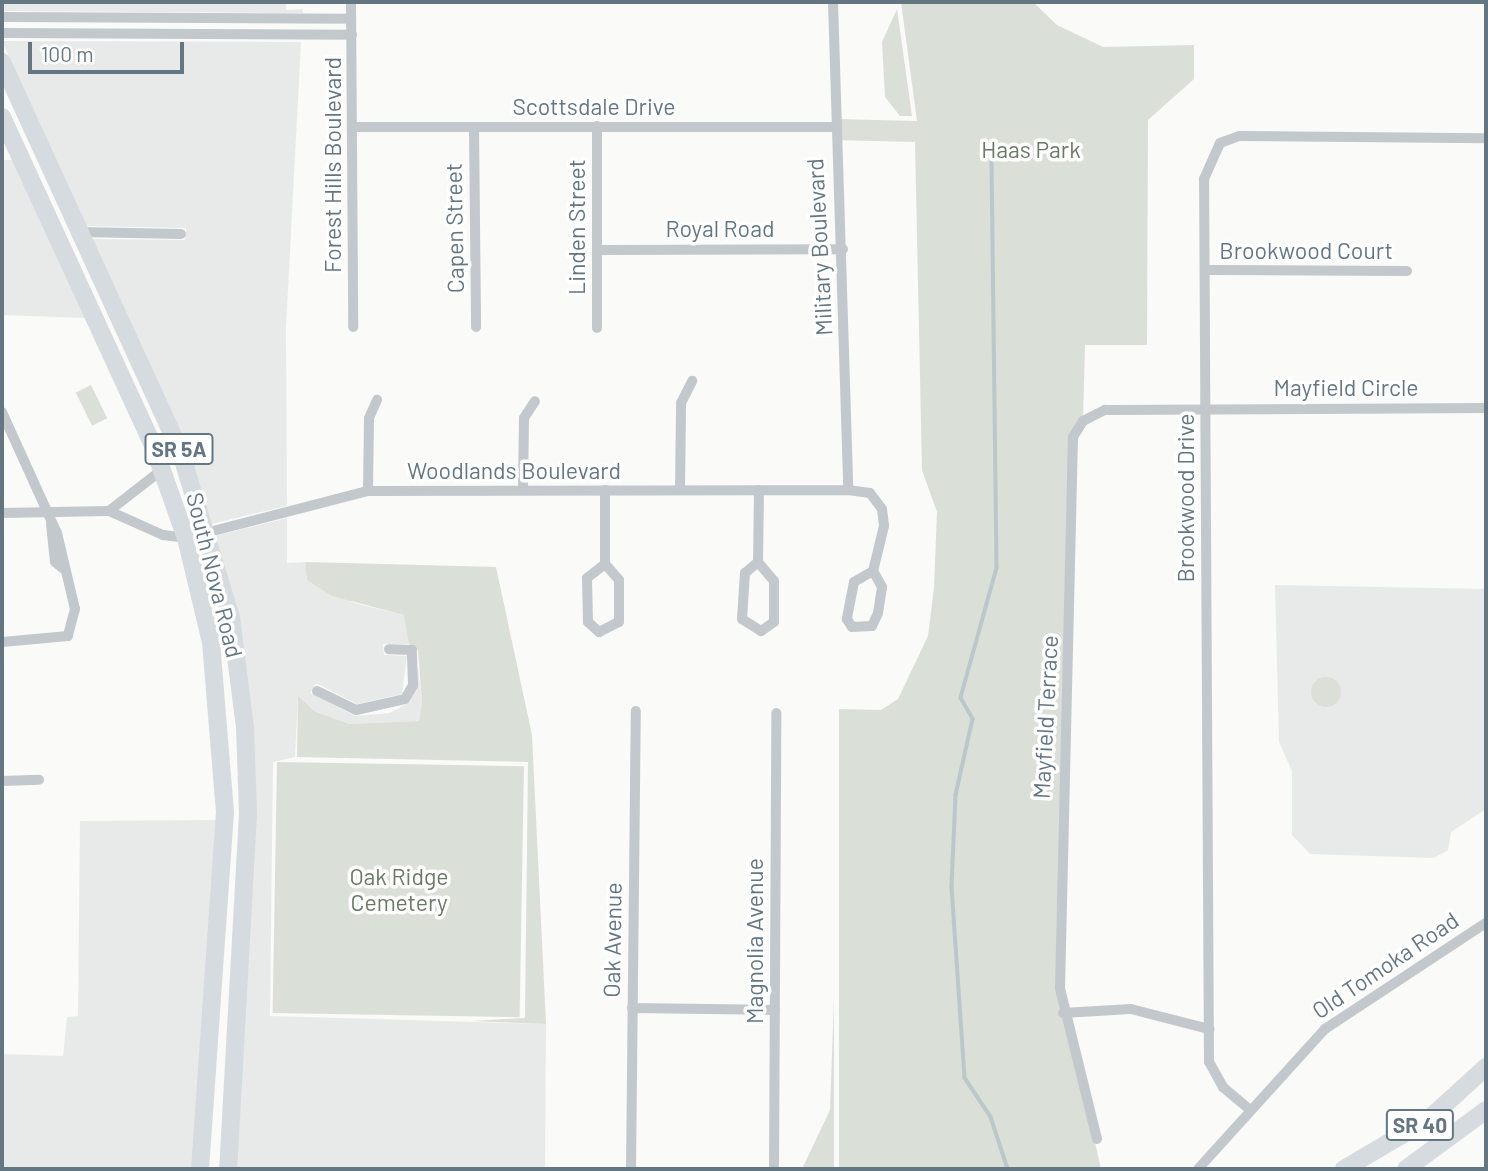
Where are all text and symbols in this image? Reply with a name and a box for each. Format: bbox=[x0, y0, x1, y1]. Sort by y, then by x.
scale bar bbox=[32, 28, 187, 72]
text: 100 m bbox=[41, 41, 94, 66]
street label: Forest Hills Boulevard bbox=[318, 57, 346, 273]
street label: Scottsdale Drive bbox=[512, 92, 676, 120]
park label: Haas Park bbox=[981, 135, 1081, 163]
street label: Military Boulevard bbox=[801, 158, 837, 336]
street label: Linden Street bbox=[562, 159, 590, 295]
street label: Capen Street bbox=[439, 163, 469, 293]
street label: Royal Road bbox=[666, 214, 774, 242]
street label: Brookwood Court bbox=[1219, 236, 1393, 264]
street label: Mayfield Circle bbox=[1273, 373, 1419, 401]
street label: Brookwood Drive bbox=[1171, 414, 1199, 582]
road number: SR 5A bbox=[144, 432, 214, 466]
street label: Woodlands Boulevard bbox=[407, 456, 621, 484]
street label: South Nova Road bbox=[181, 490, 249, 660]
street label: Mayfield Terrace bbox=[1027, 634, 1063, 800]
street label: Magnolia Avenue bbox=[740, 858, 768, 1024]
park label: Oak Ridge Cemetery bbox=[349, 862, 449, 916]
street label: Oak Avenue bbox=[597, 882, 627, 998]
street label: Old Tomoka Road bbox=[1307, 906, 1463, 1024]
road number: SR 40 bbox=[1385, 1108, 1455, 1142]

